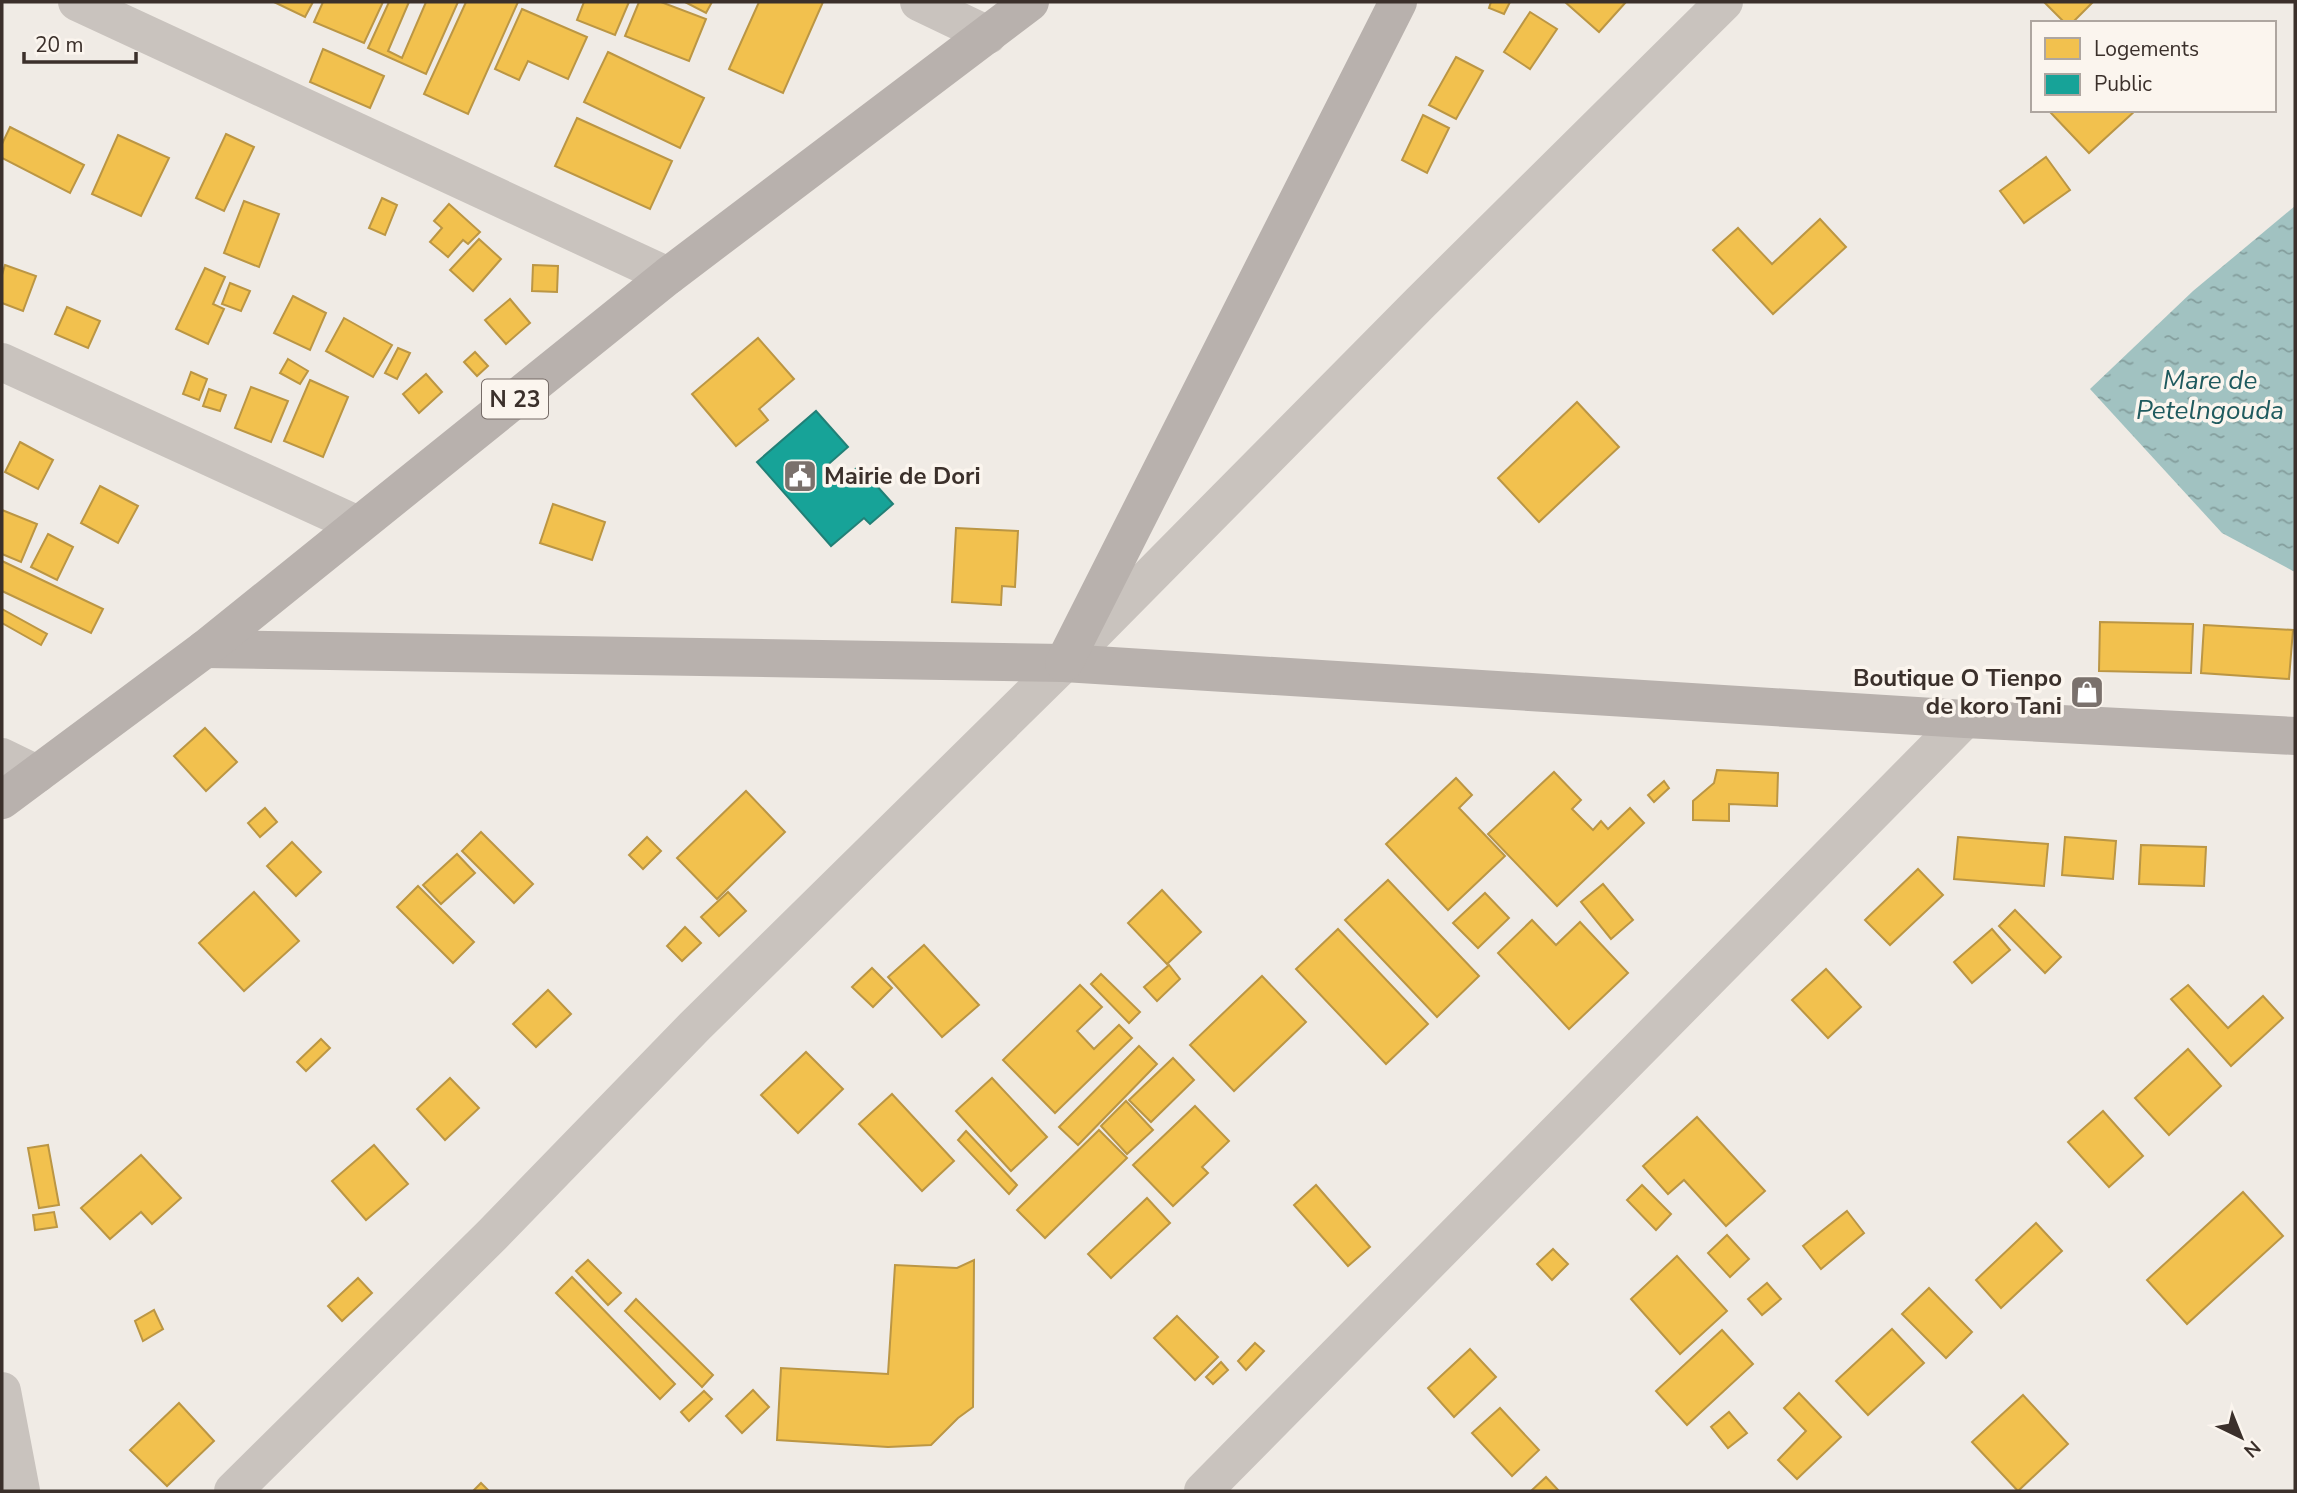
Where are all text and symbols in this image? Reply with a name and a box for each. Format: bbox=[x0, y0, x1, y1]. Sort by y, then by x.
scale bar bbox=[24, 21, 136, 65]
legend bbox=[2031, 21, 2276, 112]
text: 20 m bbox=[35, 31, 84, 59]
text: Logements bbox=[2094, 35, 2199, 63]
text: Public bbox=[2094, 70, 2152, 98]
water label: Mare de Petelngouda bbox=[2136, 363, 2284, 428]
road number: N 23 bbox=[482, 380, 548, 418]
public building icon: Mairie de Dori bbox=[781, 457, 819, 495]
place label: Mairie de Dori bbox=[824, 460, 981, 492]
place label: Boutique O Tienpo de koro Tani bbox=[1853, 662, 2062, 722]
shop icon: Boutique O Tienpo de koro Tani bbox=[2068, 673, 2106, 711]
north arrow bbox=[2206, 1402, 2276, 1472]
text: N bbox=[2238, 1434, 2266, 1463]

